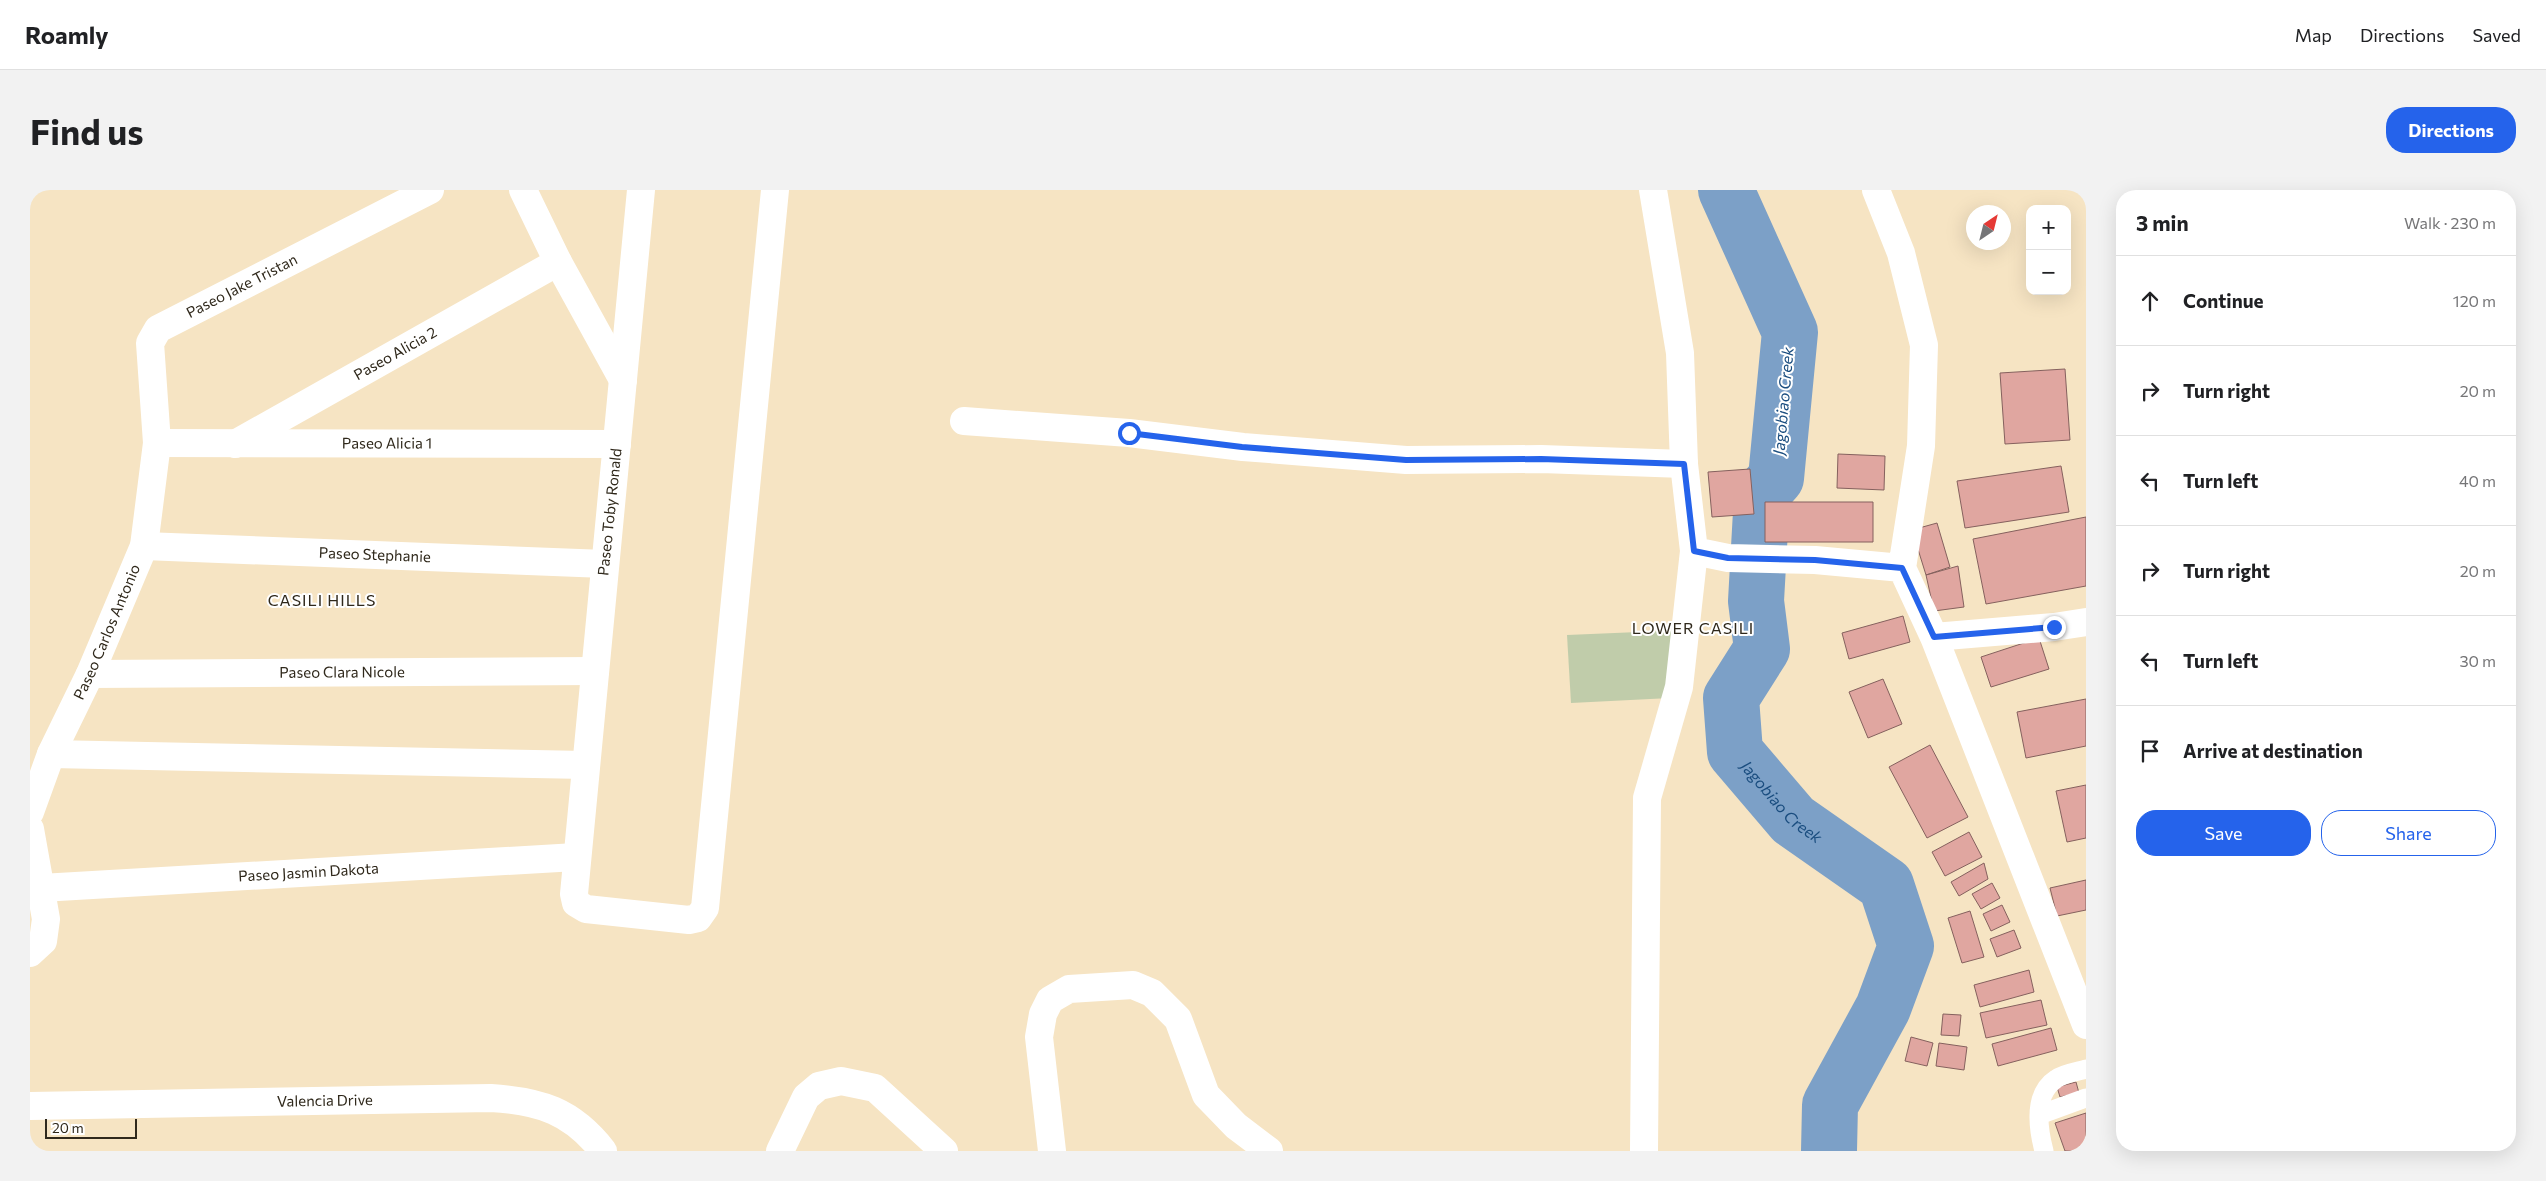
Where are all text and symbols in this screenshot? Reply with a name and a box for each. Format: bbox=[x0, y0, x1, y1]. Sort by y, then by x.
text: Roamly bbox=[25, 20, 108, 49]
text: Map bbox=[2295, 24, 2332, 46]
text: Directions bbox=[2360, 24, 2444, 46]
text: Saved bbox=[2472, 24, 2521, 46]
button: Directions bbox=[2386, 107, 2516, 153]
text: Find us bbox=[30, 109, 144, 152]
north arrow bbox=[1966, 205, 2011, 250]
map controls bbox=[2026, 205, 2071, 295]
button: + bbox=[2026, 205, 2071, 250]
text: 3 min bbox=[2136, 210, 2189, 235]
text: Walk · 230 m bbox=[2404, 213, 2496, 232]
street label: Paseo Jake Tristan bbox=[183, 249, 300, 321]
button: − bbox=[2026, 250, 2071, 295]
icon: ahead bbox=[2136, 287, 2164, 315]
text: Continue bbox=[2183, 289, 2263, 312]
text: 120 m bbox=[2453, 291, 2496, 310]
street label: Paseo Alicia 2 bbox=[350, 322, 439, 383]
water label: Jagobiao Creek bbox=[1768, 346, 1797, 458]
icon: right bbox=[2136, 377, 2164, 405]
text: Turn right bbox=[2183, 379, 2270, 402]
text: 20 m bbox=[2460, 381, 2496, 400]
route start bbox=[1118, 422, 1141, 445]
street label: Paseo Alicia 1 bbox=[342, 433, 432, 452]
street label: Paseo Toby Ronald bbox=[593, 447, 625, 576]
icon: left bbox=[2136, 467, 2164, 495]
text: Turn left bbox=[2183, 469, 2258, 492]
text: 40 m bbox=[2459, 471, 2496, 490]
street label: Paseo Stephanie bbox=[318, 543, 431, 565]
icon: right bbox=[2136, 557, 2164, 585]
text: Turn right bbox=[2183, 559, 2270, 582]
street label: Paseo Carlos Antonio bbox=[69, 561, 143, 702]
text: 20 m bbox=[2460, 561, 2496, 580]
district label: CASILI HILLS bbox=[268, 590, 376, 609]
route end bbox=[2043, 616, 2066, 639]
district label: LOWER CASILI bbox=[1632, 618, 1754, 637]
icon: left bbox=[2136, 647, 2164, 675]
text: Turn left bbox=[2183, 649, 2258, 672]
text: 30 m bbox=[2459, 651, 2496, 670]
street label: Paseo Clara Nicole bbox=[279, 662, 405, 681]
icon: arrive bbox=[2136, 737, 2164, 765]
text: Arrive at destination bbox=[2183, 739, 2363, 762]
water label: Jagobiao Creek bbox=[1736, 755, 1826, 847]
button: Save bbox=[2136, 810, 2311, 856]
button: Share bbox=[2321, 810, 2496, 856]
street label: Paseo Jasmin Dakota bbox=[238, 858, 379, 885]
street label: Valencia Drive bbox=[277, 1090, 373, 1110]
scale bar bbox=[45, 1116, 138, 1139]
text: 20 m bbox=[52, 1119, 84, 1136]

